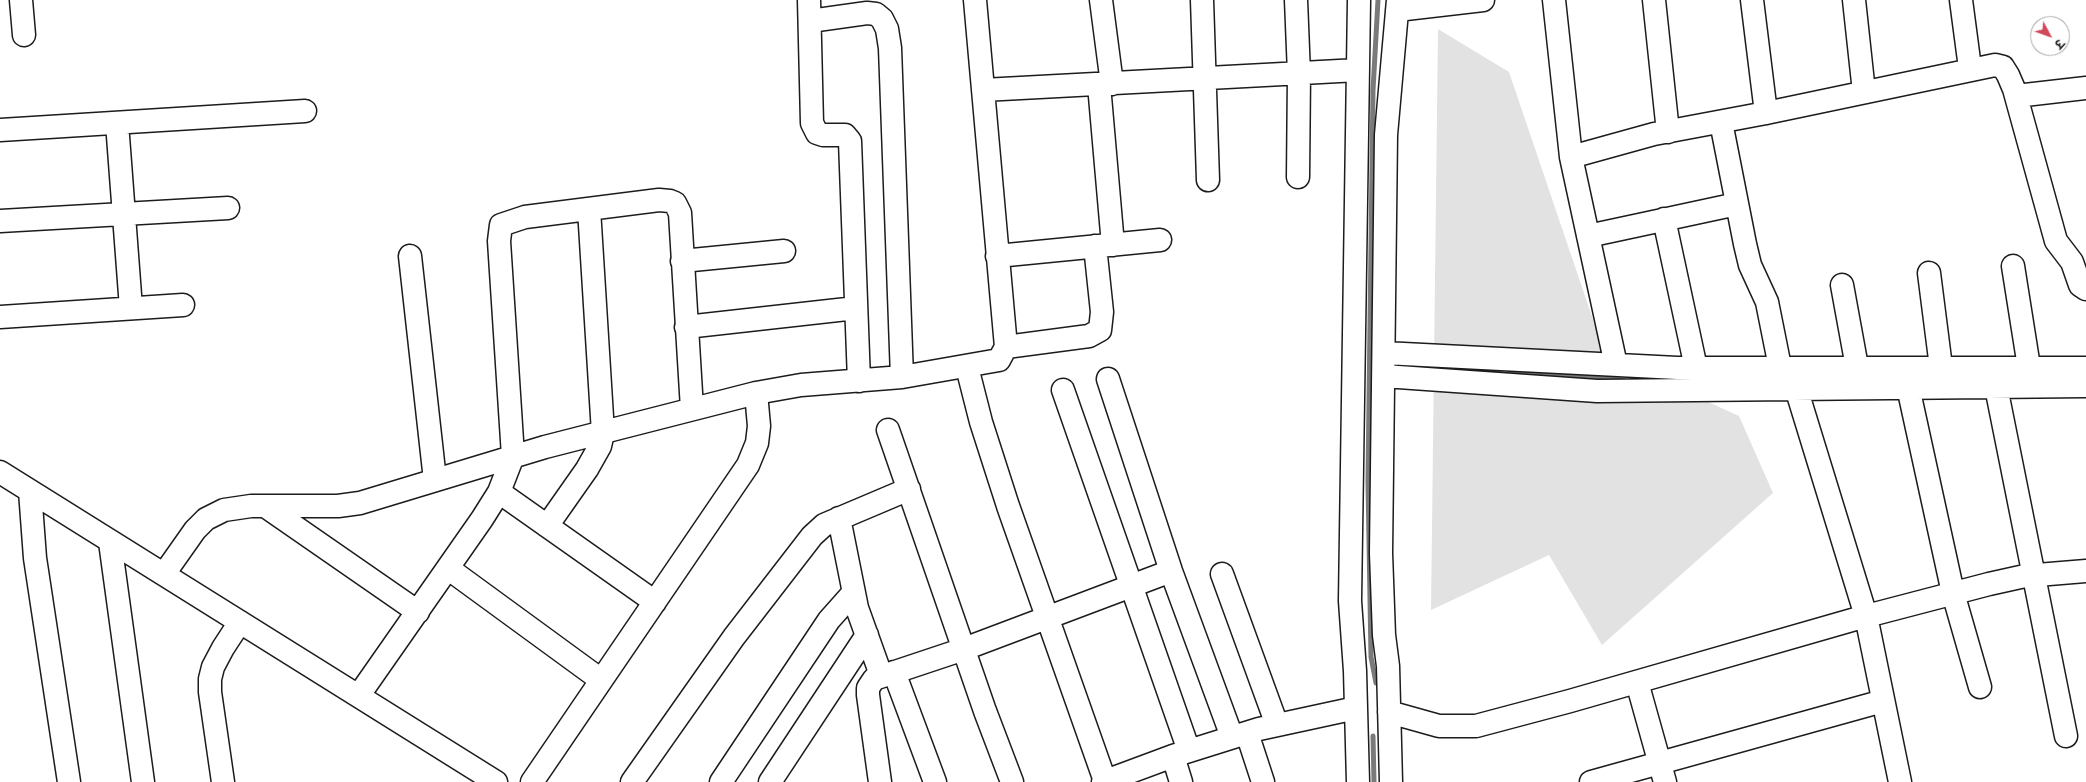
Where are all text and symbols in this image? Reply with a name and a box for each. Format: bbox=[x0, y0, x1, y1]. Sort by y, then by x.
north arrow bbox=[2030, 16, 2070, 56]
text: उ bbox=[2050, 35, 2067, 51]

